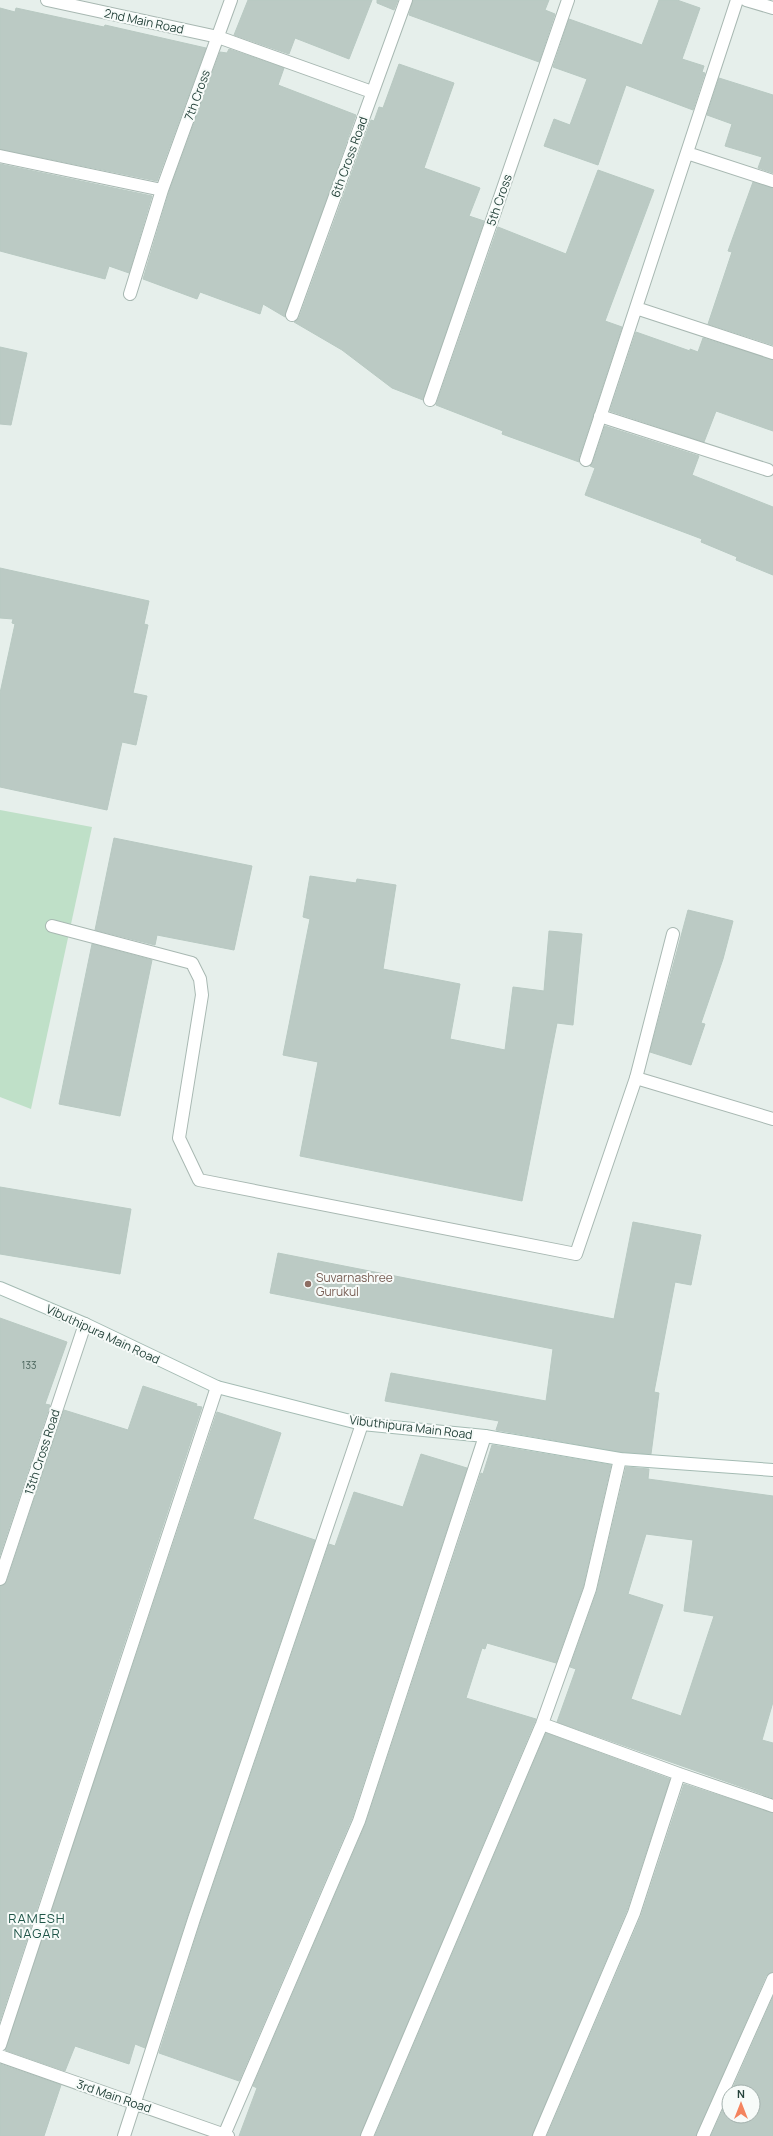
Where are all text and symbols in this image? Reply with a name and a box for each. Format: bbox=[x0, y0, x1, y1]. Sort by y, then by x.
street label: 2nd Main Road bbox=[103, 4, 185, 38]
street label: 7th Cross bbox=[180, 67, 214, 123]
street label: 6th Cross Road bbox=[326, 114, 372, 200]
street label: 5th Cross bbox=[482, 172, 516, 228]
place label: Suvarnashree Gurukul bbox=[316, 1269, 393, 1300]
marker: Suvarnashree Gurukul bbox=[303, 1279, 313, 1289]
street label: Vibuthipura Main Road bbox=[43, 1300, 163, 1368]
house number: 133 bbox=[22, 1358, 36, 1372]
street label: 13th Cross Road bbox=[20, 1407, 64, 1497]
street label: Vibuthipura Main Road bbox=[349, 1411, 473, 1443]
district label: RAMESH NAGAR bbox=[8, 1909, 66, 1942]
street label: 3rd Main Road bbox=[74, 2075, 154, 2117]
north arrow bbox=[721, 2084, 761, 2124]
text: N bbox=[737, 2086, 745, 2101]

